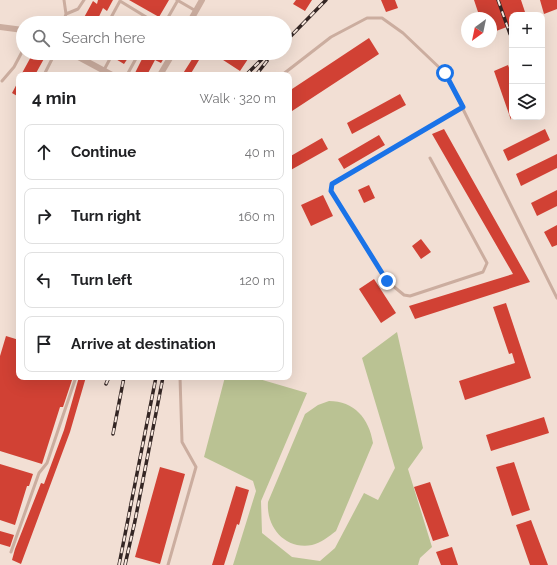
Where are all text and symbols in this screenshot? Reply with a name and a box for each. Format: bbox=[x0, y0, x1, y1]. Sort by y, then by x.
north arrow bbox=[461, 12, 497, 48]
map controls bbox=[509, 12, 545, 120]
button: + bbox=[509, 12, 545, 48]
search box bbox=[16, 16, 292, 60]
icon: search bbox=[30, 27, 52, 49]
text: Search here bbox=[62, 29, 145, 47]
button: − bbox=[509, 48, 545, 84]
route start bbox=[436, 64, 454, 82]
button: layers bbox=[509, 84, 545, 120]
text: 4 min bbox=[32, 88, 76, 108]
text: Walk · 320 m bbox=[200, 91, 276, 106]
icon: ahead bbox=[33, 141, 55, 163]
text: Continue bbox=[71, 143, 136, 161]
text: 40 m bbox=[245, 145, 275, 160]
icon: right bbox=[33, 205, 55, 227]
text: Turn right bbox=[71, 207, 141, 225]
text: 160 m bbox=[238, 209, 275, 224]
icon: left bbox=[33, 269, 55, 291]
text: Turn left bbox=[71, 271, 132, 289]
route end bbox=[378, 272, 396, 290]
text: 120 m bbox=[239, 273, 275, 288]
icon: arrive bbox=[33, 333, 55, 355]
text: Arrive at destination bbox=[71, 335, 216, 353]

